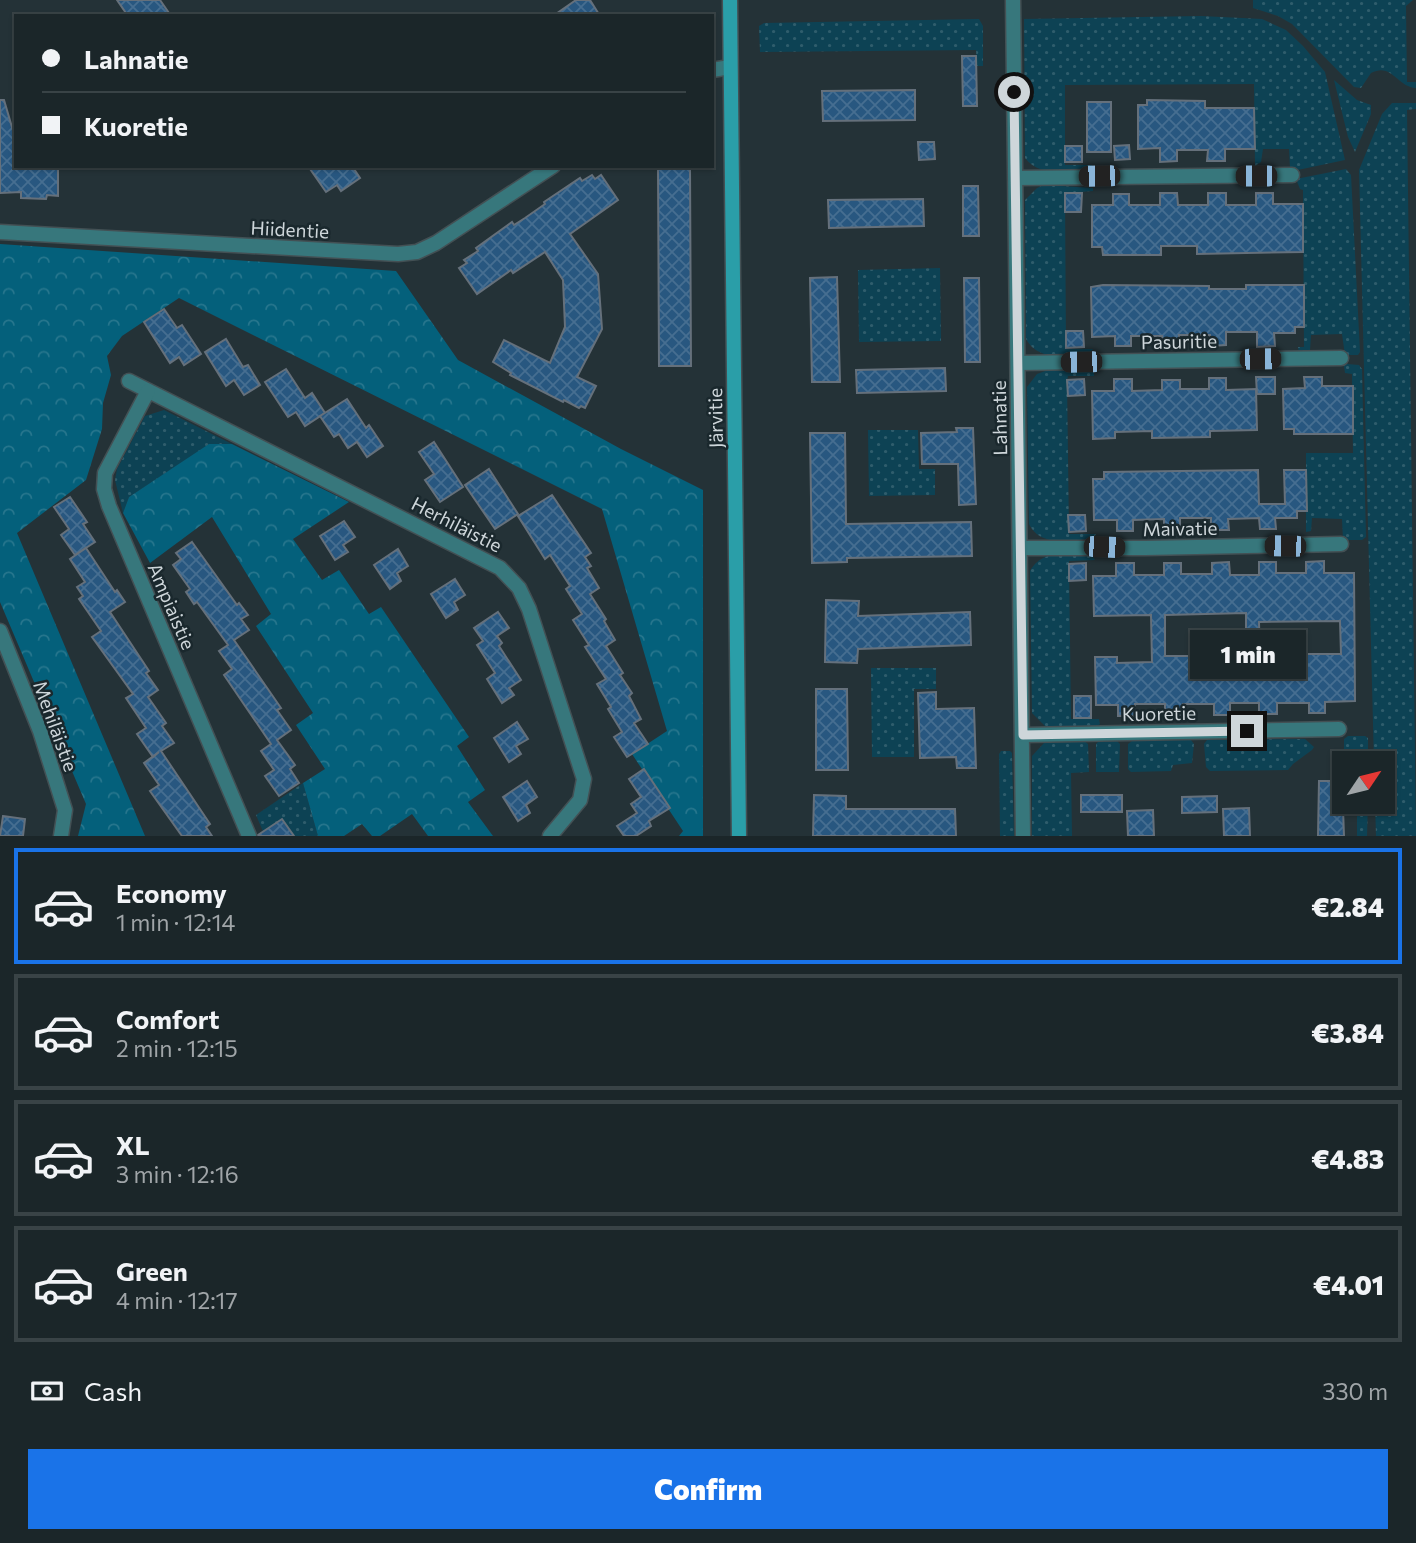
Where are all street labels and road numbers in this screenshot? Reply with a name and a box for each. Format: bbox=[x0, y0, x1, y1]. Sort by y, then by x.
street label: Hiidentie bbox=[250, 215, 330, 243]
street label: Pasuritie bbox=[1141, 329, 1217, 353]
street label: Lahnatie bbox=[987, 380, 1011, 456]
street label: Järvitie bbox=[703, 388, 727, 448]
street label: Herhiläistie bbox=[408, 491, 506, 557]
street label: Maivatie bbox=[1142, 516, 1218, 540]
street label: Ampiaistie bbox=[143, 559, 201, 653]
street label: Mehiläistie bbox=[29, 678, 83, 774]
street label: Kuoretie bbox=[1122, 701, 1196, 725]

